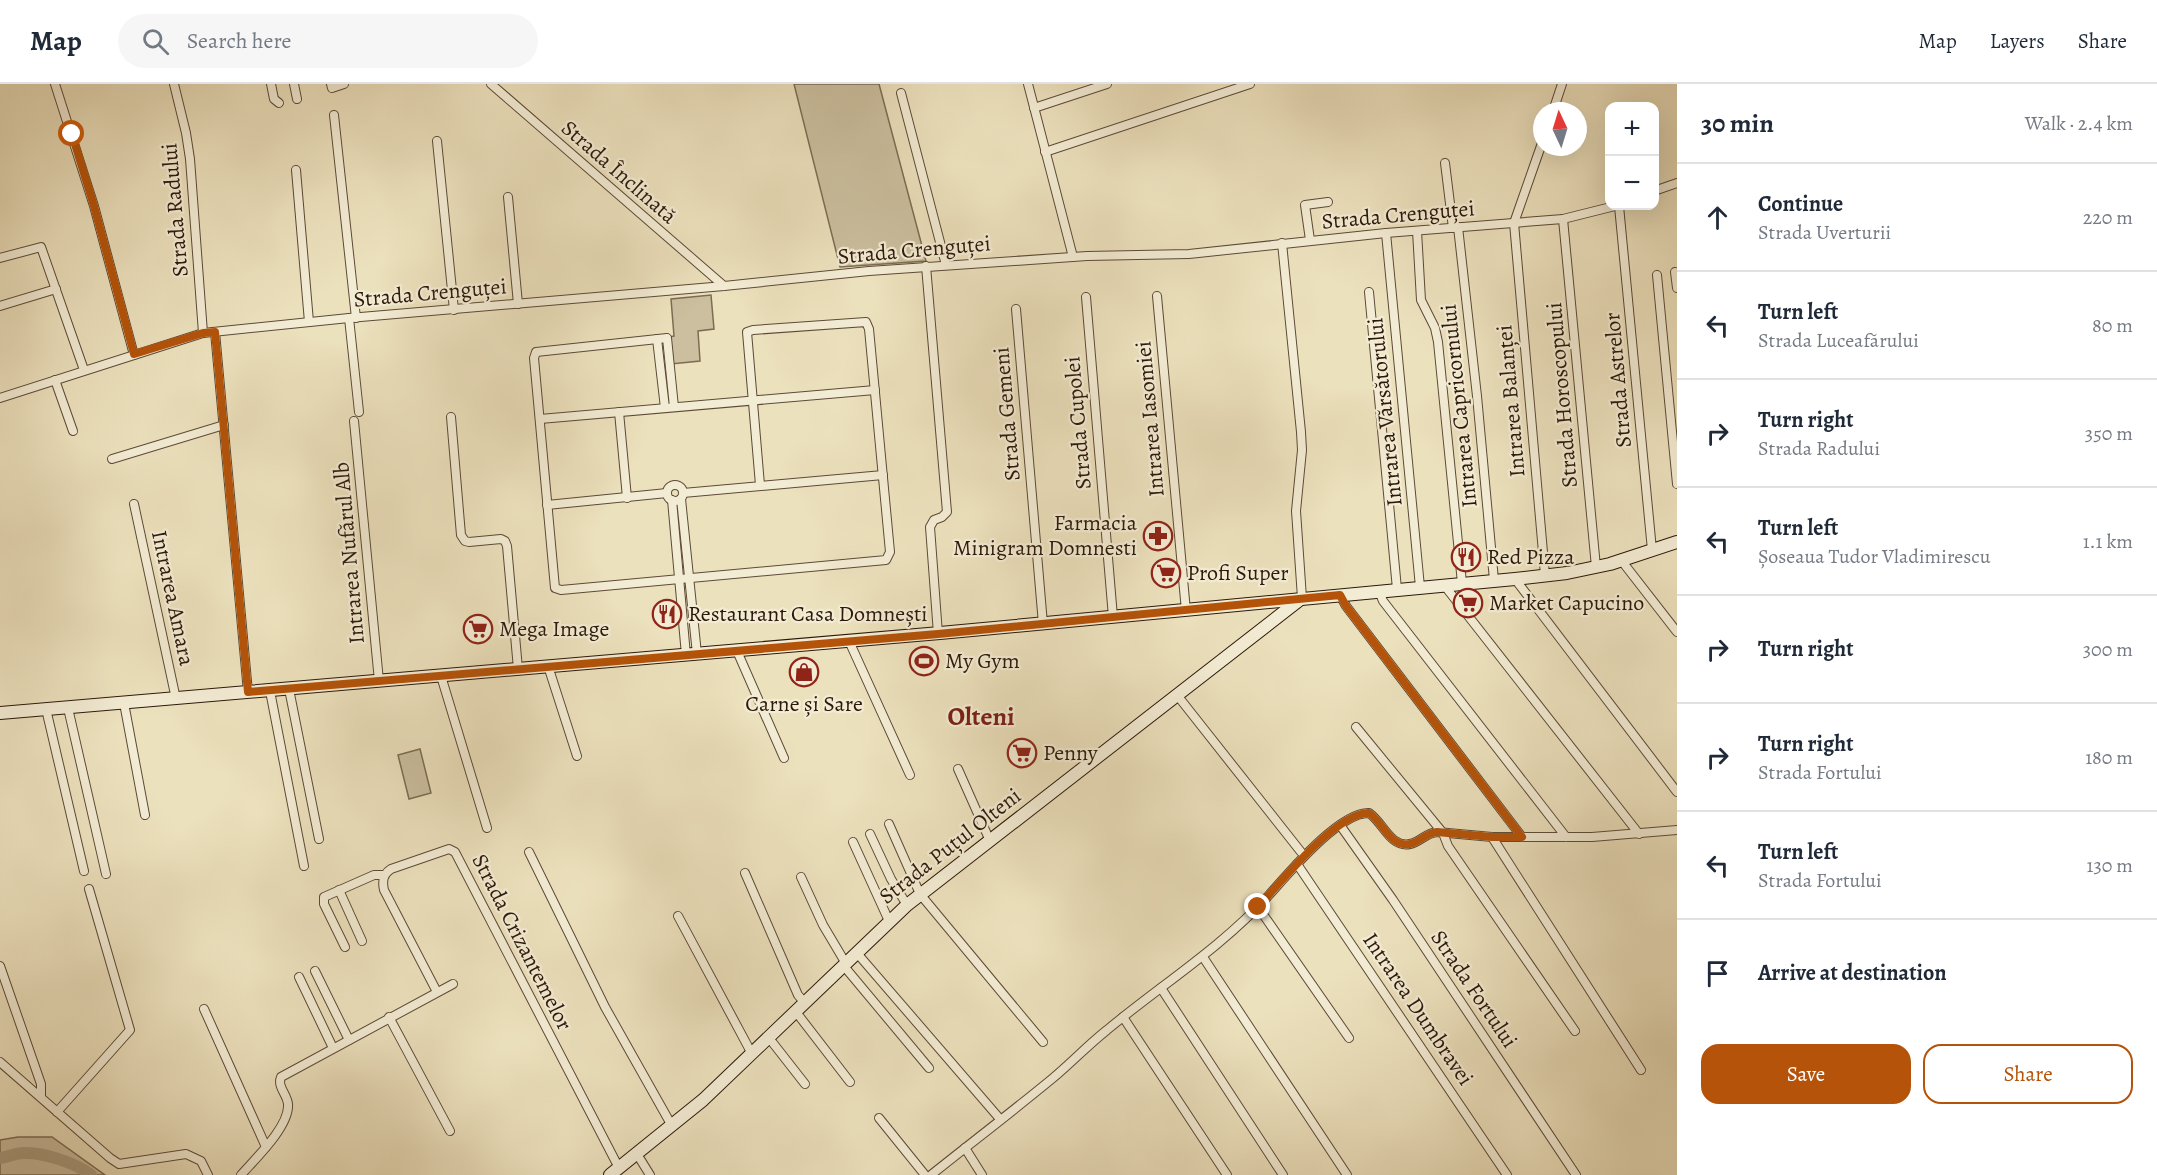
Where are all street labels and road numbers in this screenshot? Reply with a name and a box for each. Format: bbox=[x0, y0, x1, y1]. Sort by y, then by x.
street label: Strada Înclinată bbox=[555, 113, 684, 231]
street label: Strada Radului bbox=[154, 142, 196, 278]
street label: Strada Crenguței bbox=[1320, 193, 1476, 237]
street label: Strada Crenguței bbox=[836, 228, 992, 272]
street label: Strada Crenguței bbox=[352, 271, 508, 315]
street label: Strada Horoscopului bbox=[1539, 301, 1585, 489]
street label: Intrarea Capricornului bbox=[1433, 303, 1485, 509]
street label: Strada Astrelor bbox=[1597, 311, 1639, 449]
street label: Intrarea Vărsătorului bbox=[1360, 316, 1410, 508]
street label: Intrarea Balanței bbox=[1489, 324, 1533, 478]
street label: Intrarea Iasomiei bbox=[1128, 340, 1172, 498]
street label: Strada Gemeni bbox=[986, 346, 1028, 482]
street label: Strada Cupolei bbox=[1057, 355, 1099, 491]
street label: Intrarea Nufărul Alb bbox=[326, 461, 372, 645]
street label: Intrarea Amara bbox=[144, 528, 202, 669]
street label: Strada Puțul Olteni bbox=[873, 781, 1027, 911]
street label: Strada Crizantemelor bbox=[465, 849, 579, 1035]
street label: Strada Fortului bbox=[1424, 924, 1524, 1054]
street label: Intrarea Dumbravei bbox=[1356, 927, 1480, 1091]

